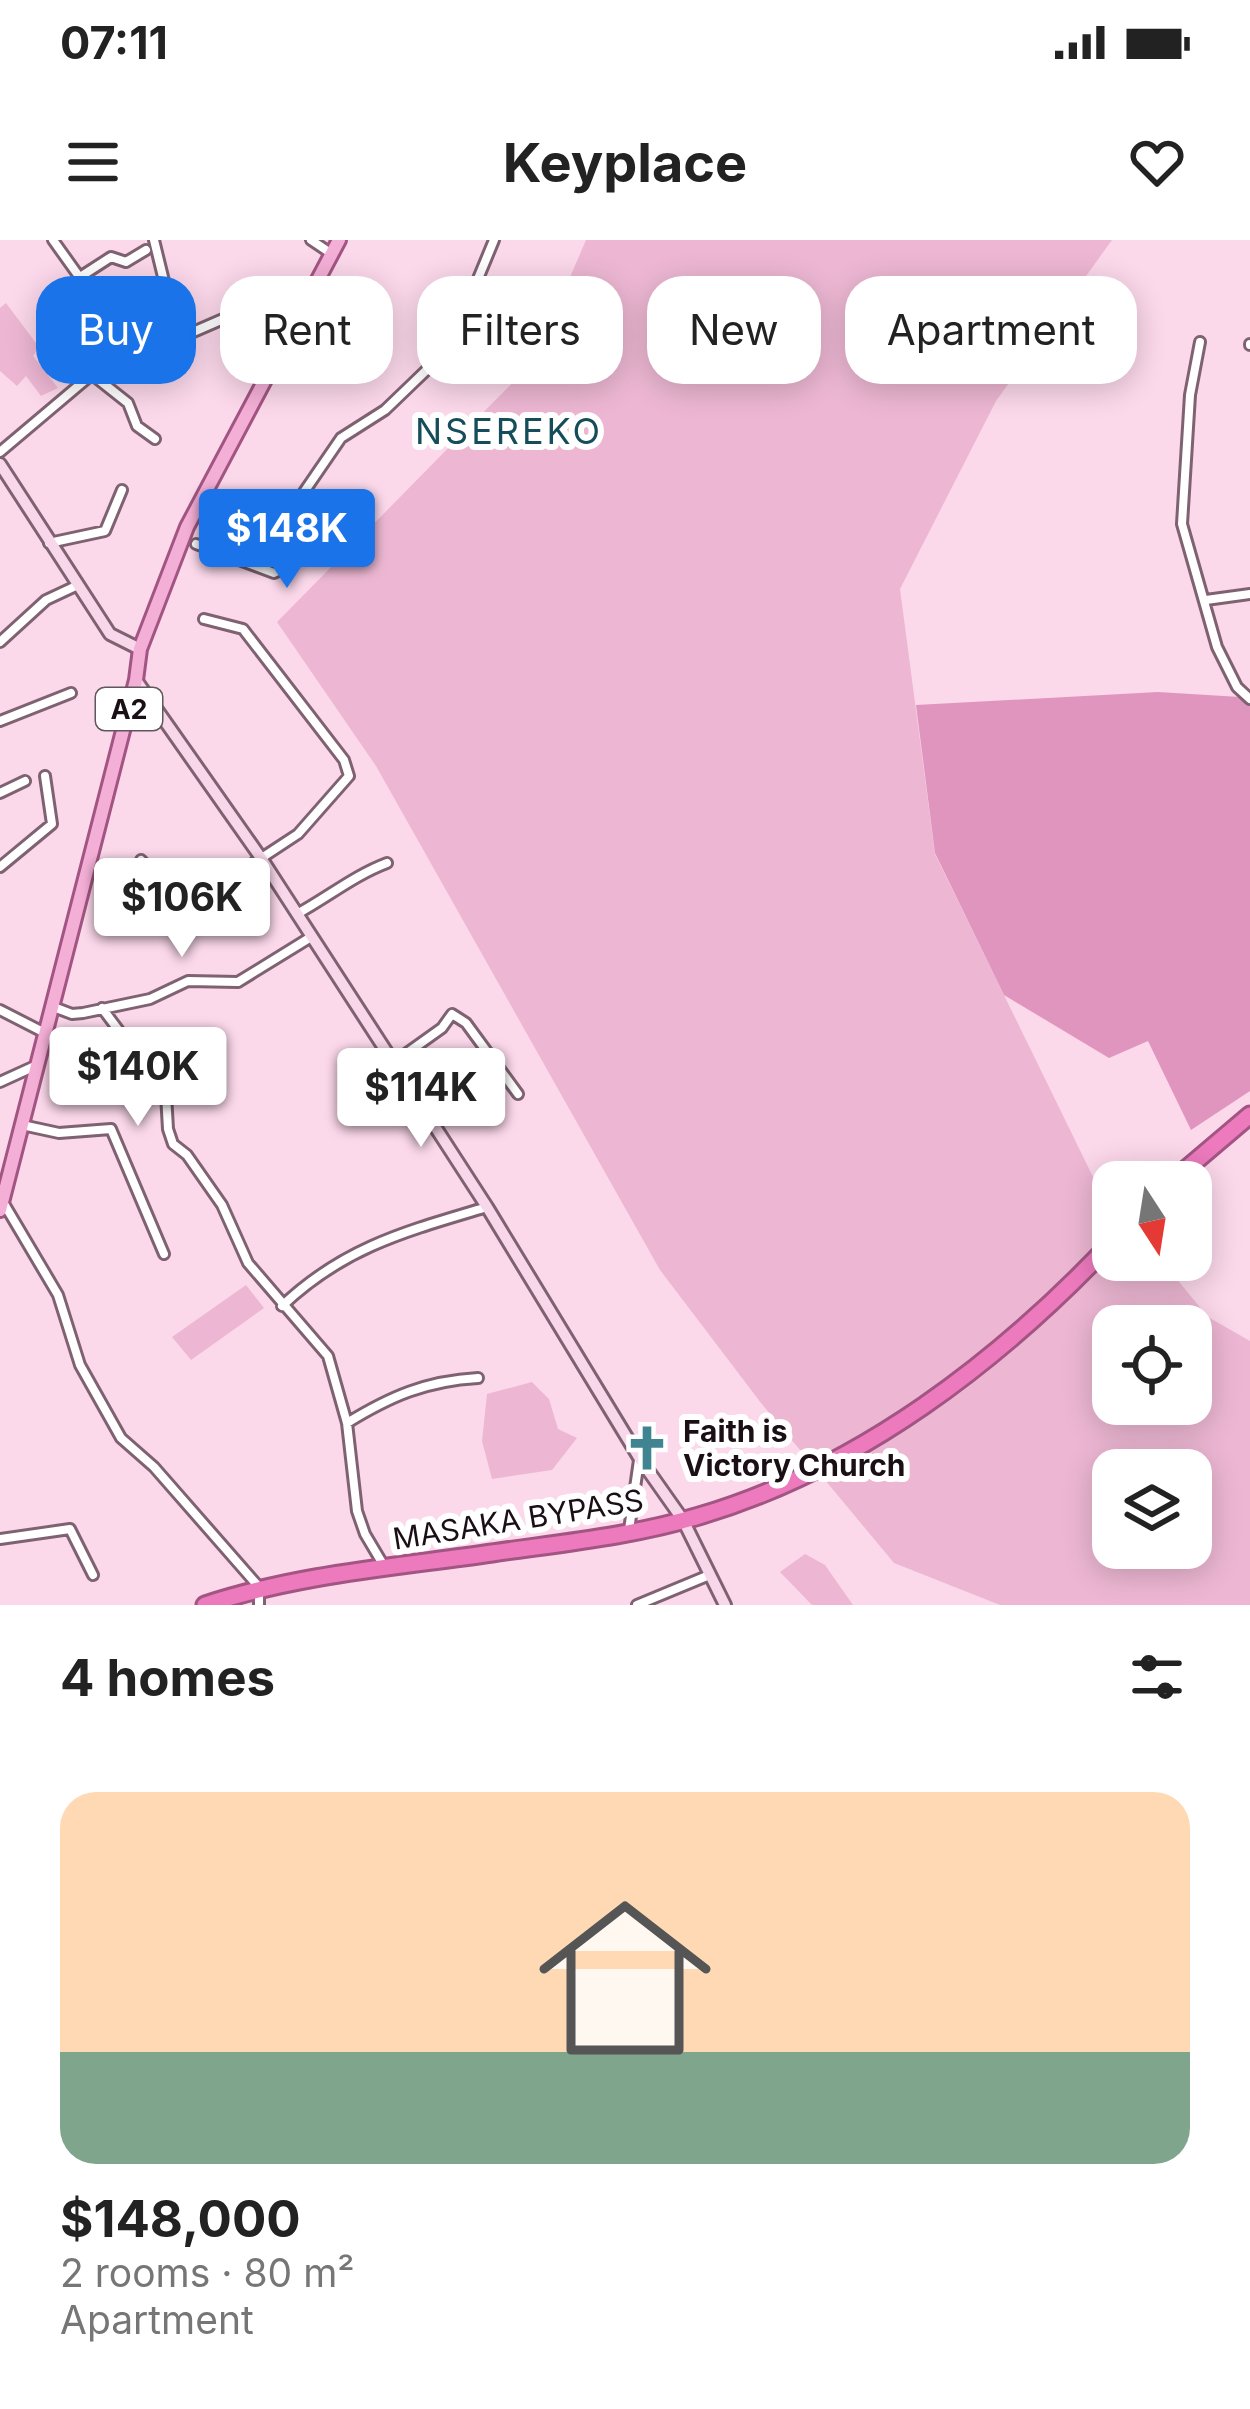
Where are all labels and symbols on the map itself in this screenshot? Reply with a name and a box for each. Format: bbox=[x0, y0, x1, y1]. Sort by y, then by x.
district label: NSEREKO bbox=[415, 409, 603, 453]
pin: $148K bbox=[203, 489, 371, 591]
road number: A2 bbox=[96, 688, 162, 730]
pin: $106K bbox=[98, 858, 266, 960]
pin: $140K bbox=[54, 1027, 222, 1129]
pin: $114K bbox=[337, 1048, 505, 1150]
north arrow bbox=[1092, 1161, 1212, 1281]
place label: Faith is Victory Church bbox=[683, 1413, 905, 1483]
church icon: Faith is Victory Church bbox=[622, 1423, 672, 1473]
street label: MASAKA BYPASS bbox=[390, 1481, 646, 1557]

